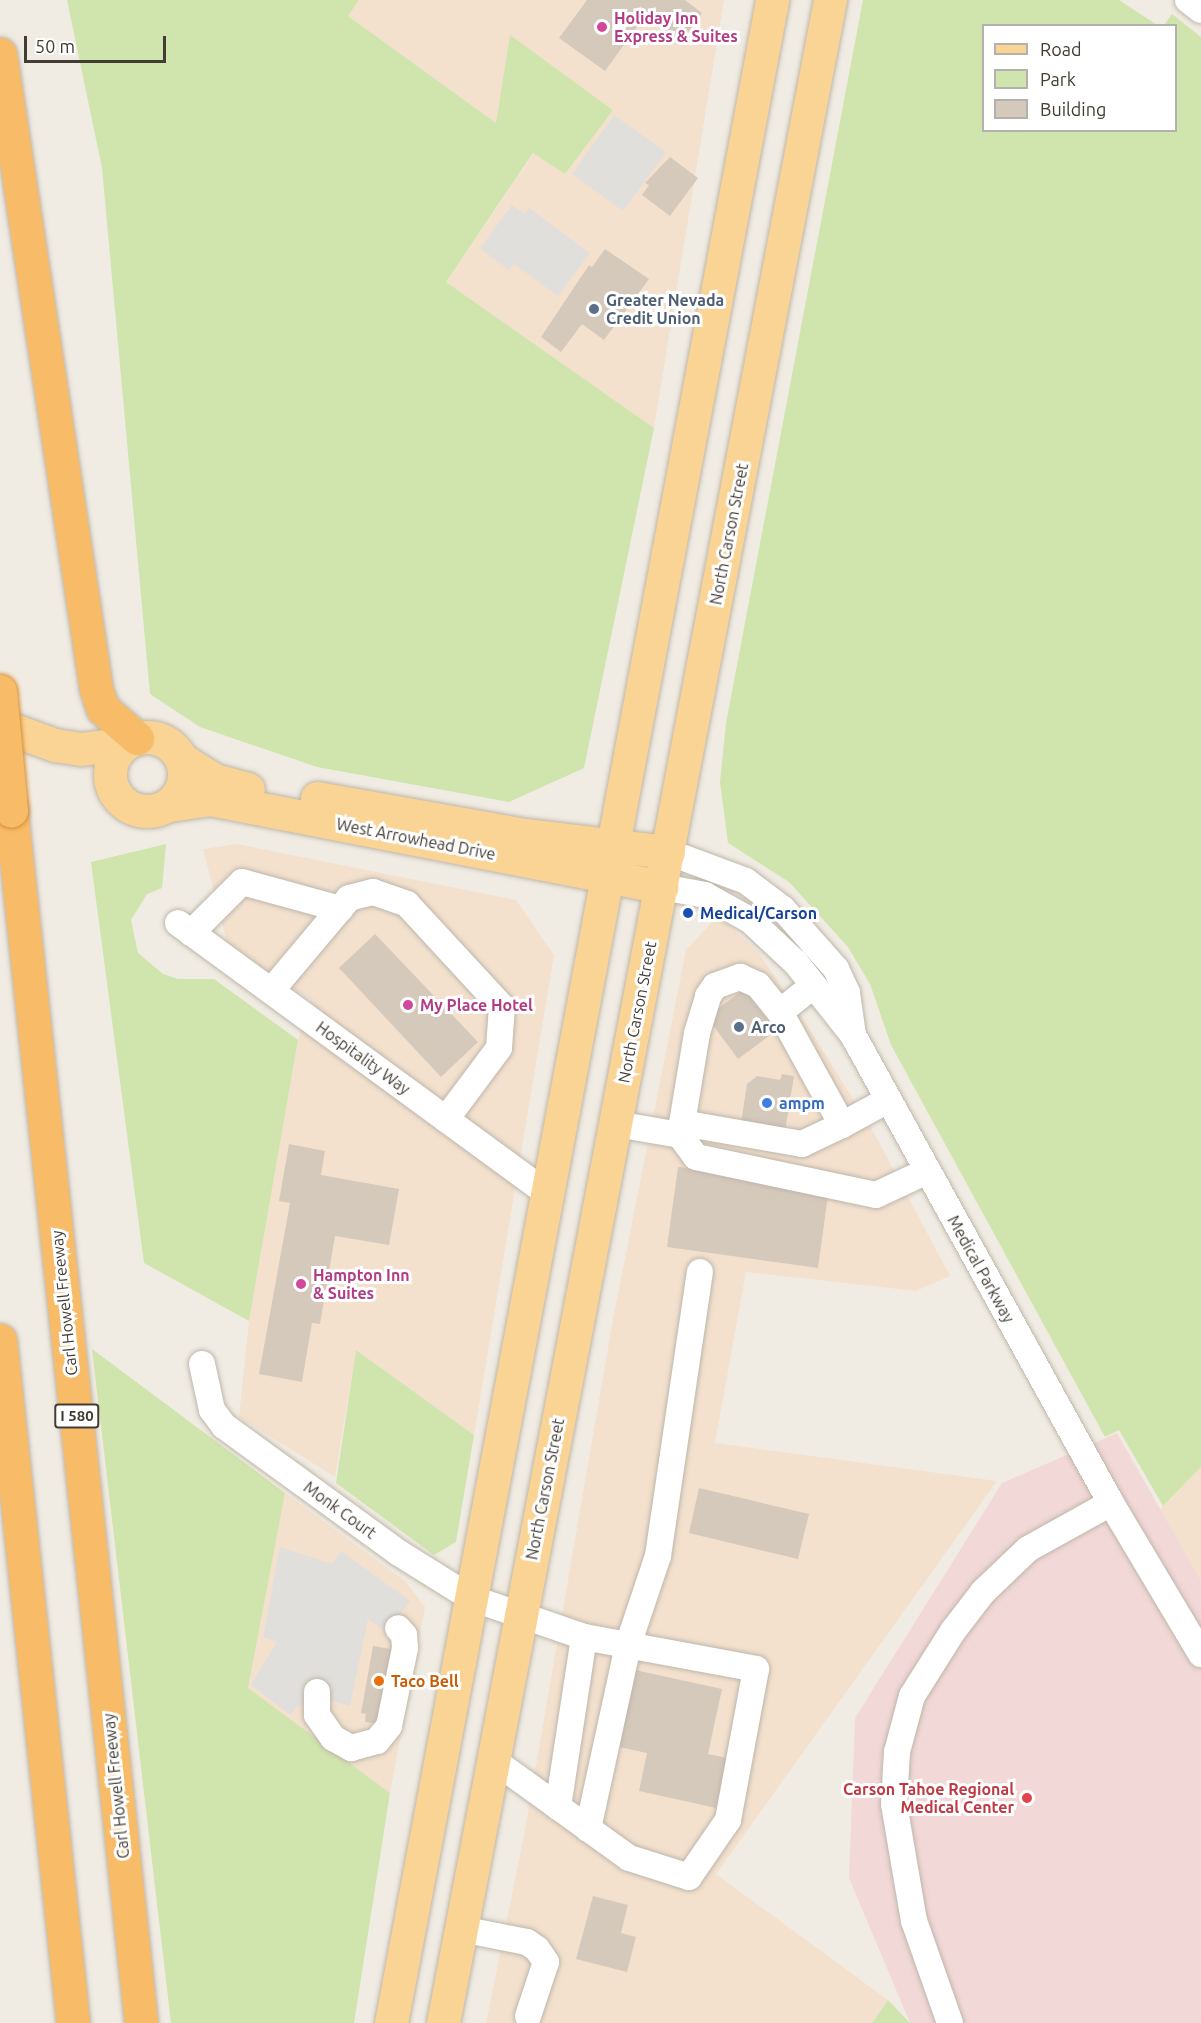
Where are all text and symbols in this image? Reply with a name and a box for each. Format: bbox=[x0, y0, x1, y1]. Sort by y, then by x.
place label: Holiday Inn Express & Suites bbox=[614, 8, 738, 46]
marker: Holiday Inn Express & Suites bbox=[595, 20, 609, 34]
scale bar bbox=[27, 24, 170, 62]
legend bbox=[982, 24, 1177, 132]
text: 50 m bbox=[35, 36, 75, 56]
text: Road bbox=[1040, 39, 1082, 59]
text: Park bbox=[1040, 69, 1076, 89]
text: Building bbox=[1040, 99, 1106, 119]
place label: Greater Nevada Credit Union bbox=[606, 290, 724, 328]
marker: Greater Nevada Credit Union bbox=[587, 302, 601, 316]
street label: North Carson Street bbox=[706, 462, 752, 606]
street label: West Arrowhead Drive bbox=[335, 814, 497, 864]
place label: Medical/Carson bbox=[700, 903, 817, 923]
marker: Medical/Carson bbox=[681, 906, 695, 920]
street label: North Carson Street bbox=[614, 940, 660, 1084]
place label: My Place Hotel bbox=[420, 995, 533, 1015]
marker: My Place Hotel bbox=[401, 998, 415, 1012]
place label: Arco bbox=[751, 1017, 786, 1037]
street label: Hospitality Way bbox=[312, 1018, 414, 1098]
marker: Arco bbox=[732, 1020, 746, 1034]
place label: ampm bbox=[779, 1093, 825, 1113]
marker: ampm bbox=[760, 1096, 774, 1110]
street label: Medical Parkway bbox=[944, 1212, 1018, 1326]
street label: Carl Howell Freeway bbox=[47, 1229, 81, 1377]
place label: Hampton Inn & Suites bbox=[313, 1265, 410, 1303]
marker: Hampton Inn & Suites bbox=[294, 1277, 308, 1291]
road number: I 580 bbox=[53, 1404, 101, 1428]
street label: North Carson Street bbox=[522, 1417, 568, 1561]
street label: Monk Court bbox=[300, 1477, 380, 1543]
place label: Taco Bell bbox=[391, 1671, 459, 1691]
marker: Taco Bell bbox=[372, 1674, 386, 1688]
street label: Carl Howell Freeway bbox=[99, 1712, 133, 1860]
place label: Carson Tahoe Regional Medical Center bbox=[843, 1779, 1014, 1817]
marker: Carson Tahoe Regional Medical Center bbox=[1018, 1789, 1036, 1807]

